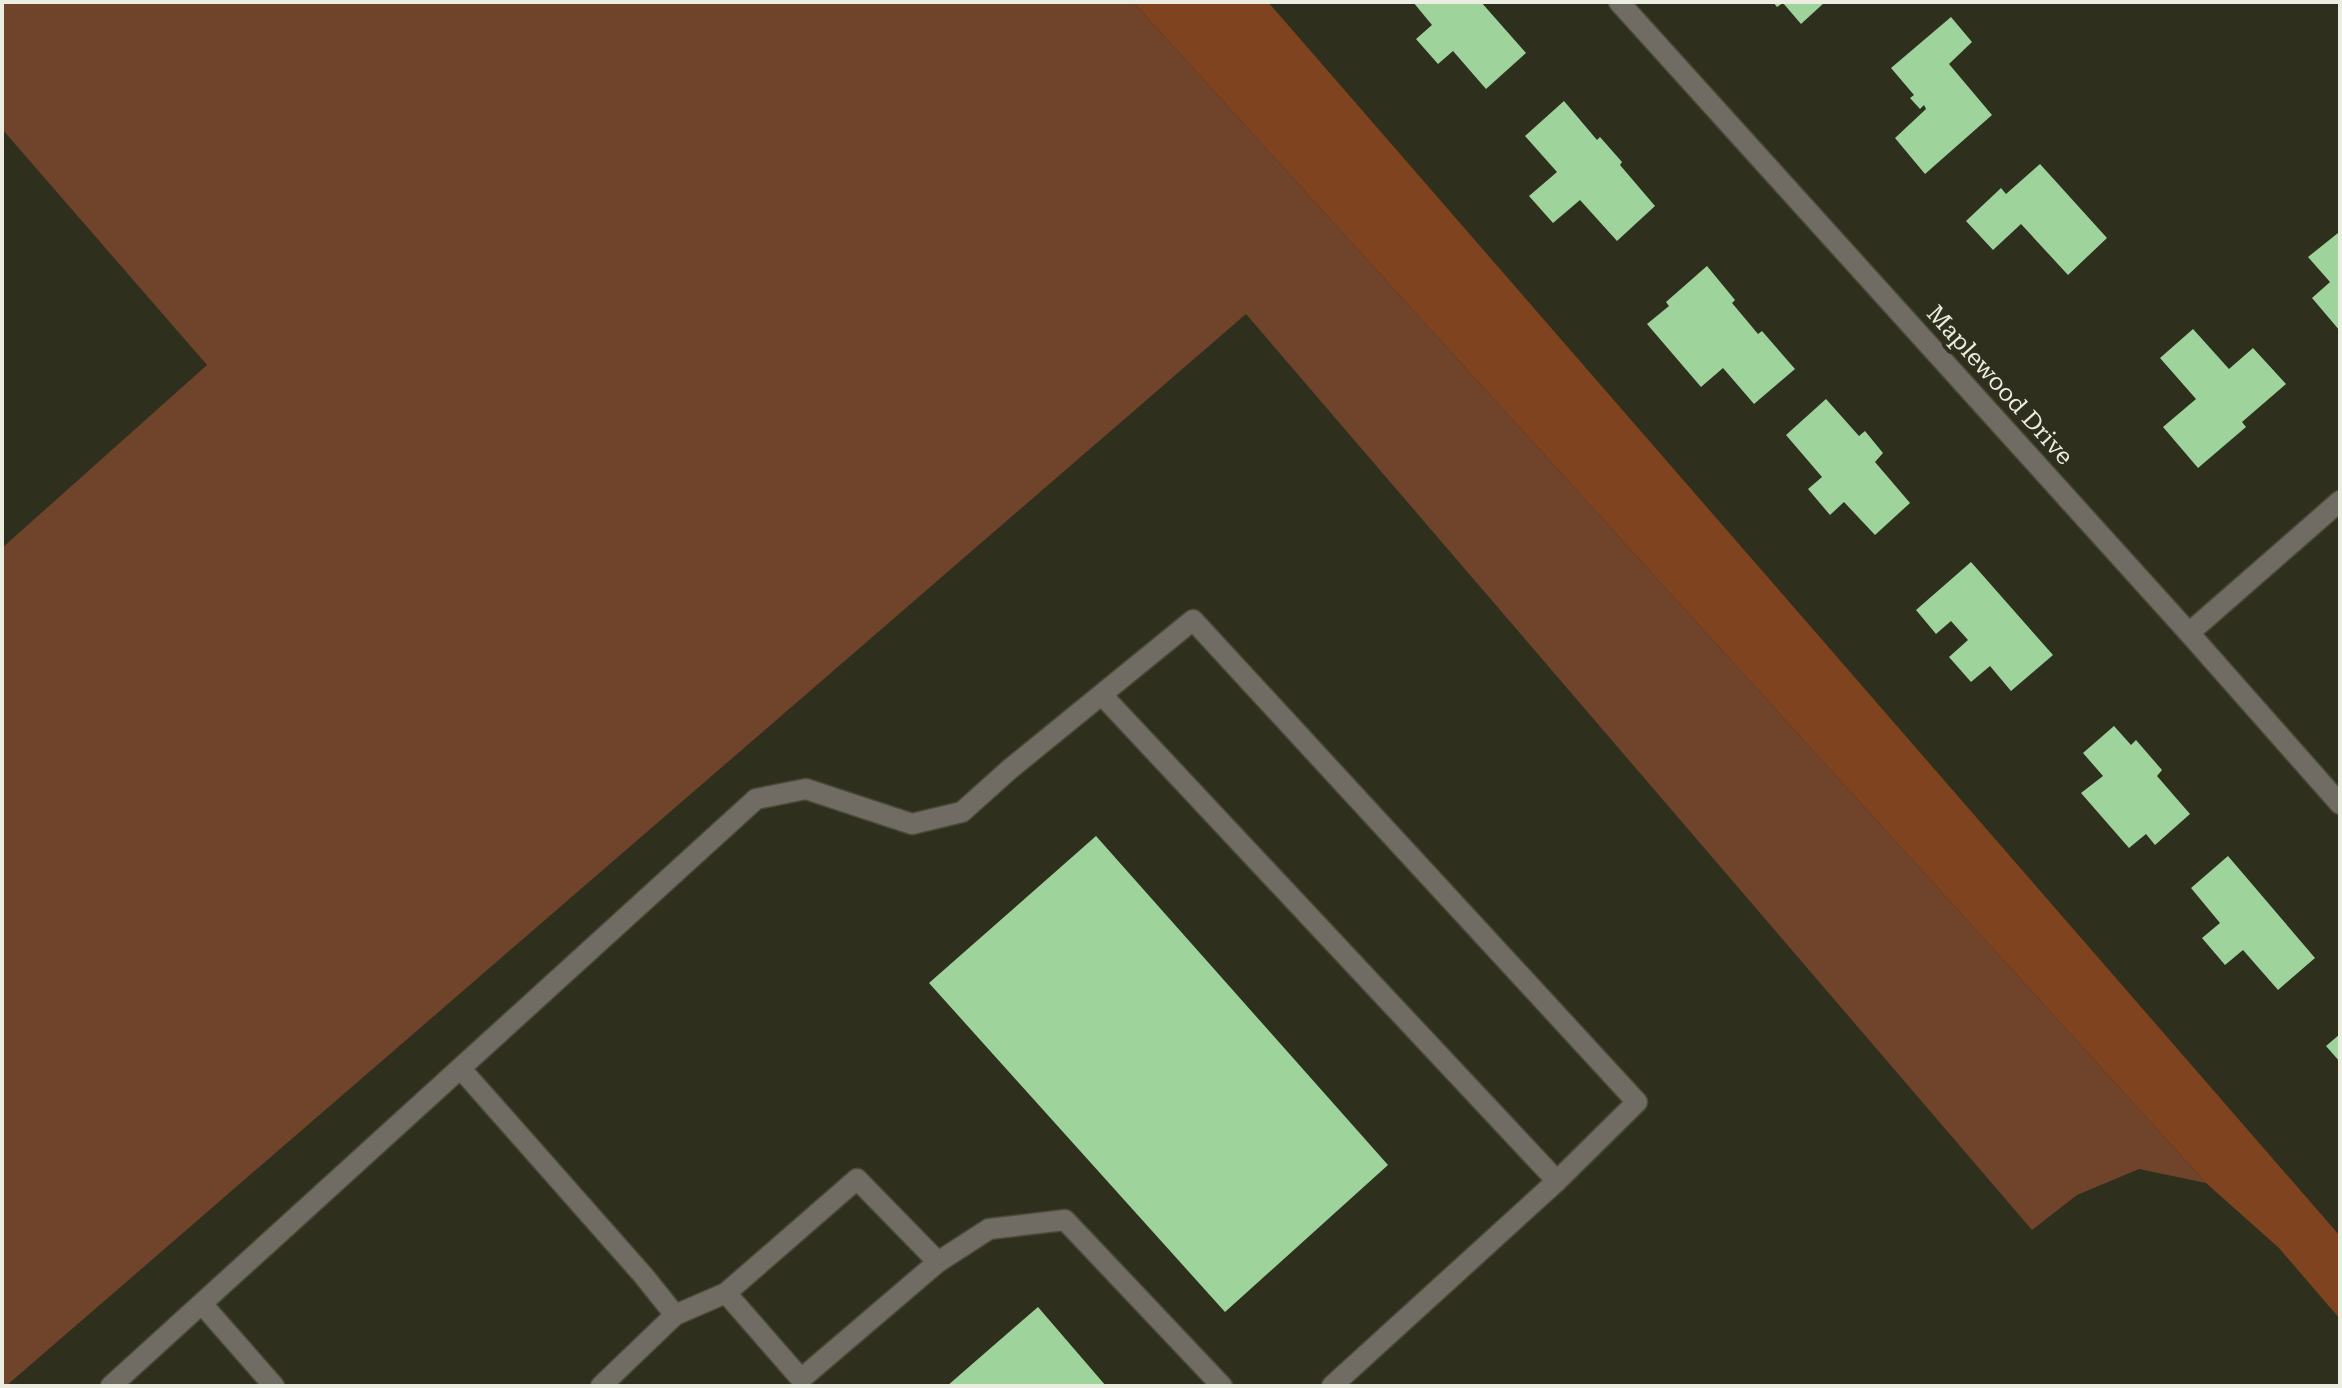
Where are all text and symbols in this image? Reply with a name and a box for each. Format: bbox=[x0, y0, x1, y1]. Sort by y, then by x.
street label: Maplewood Drive bbox=[1921, 300, 2079, 470]

